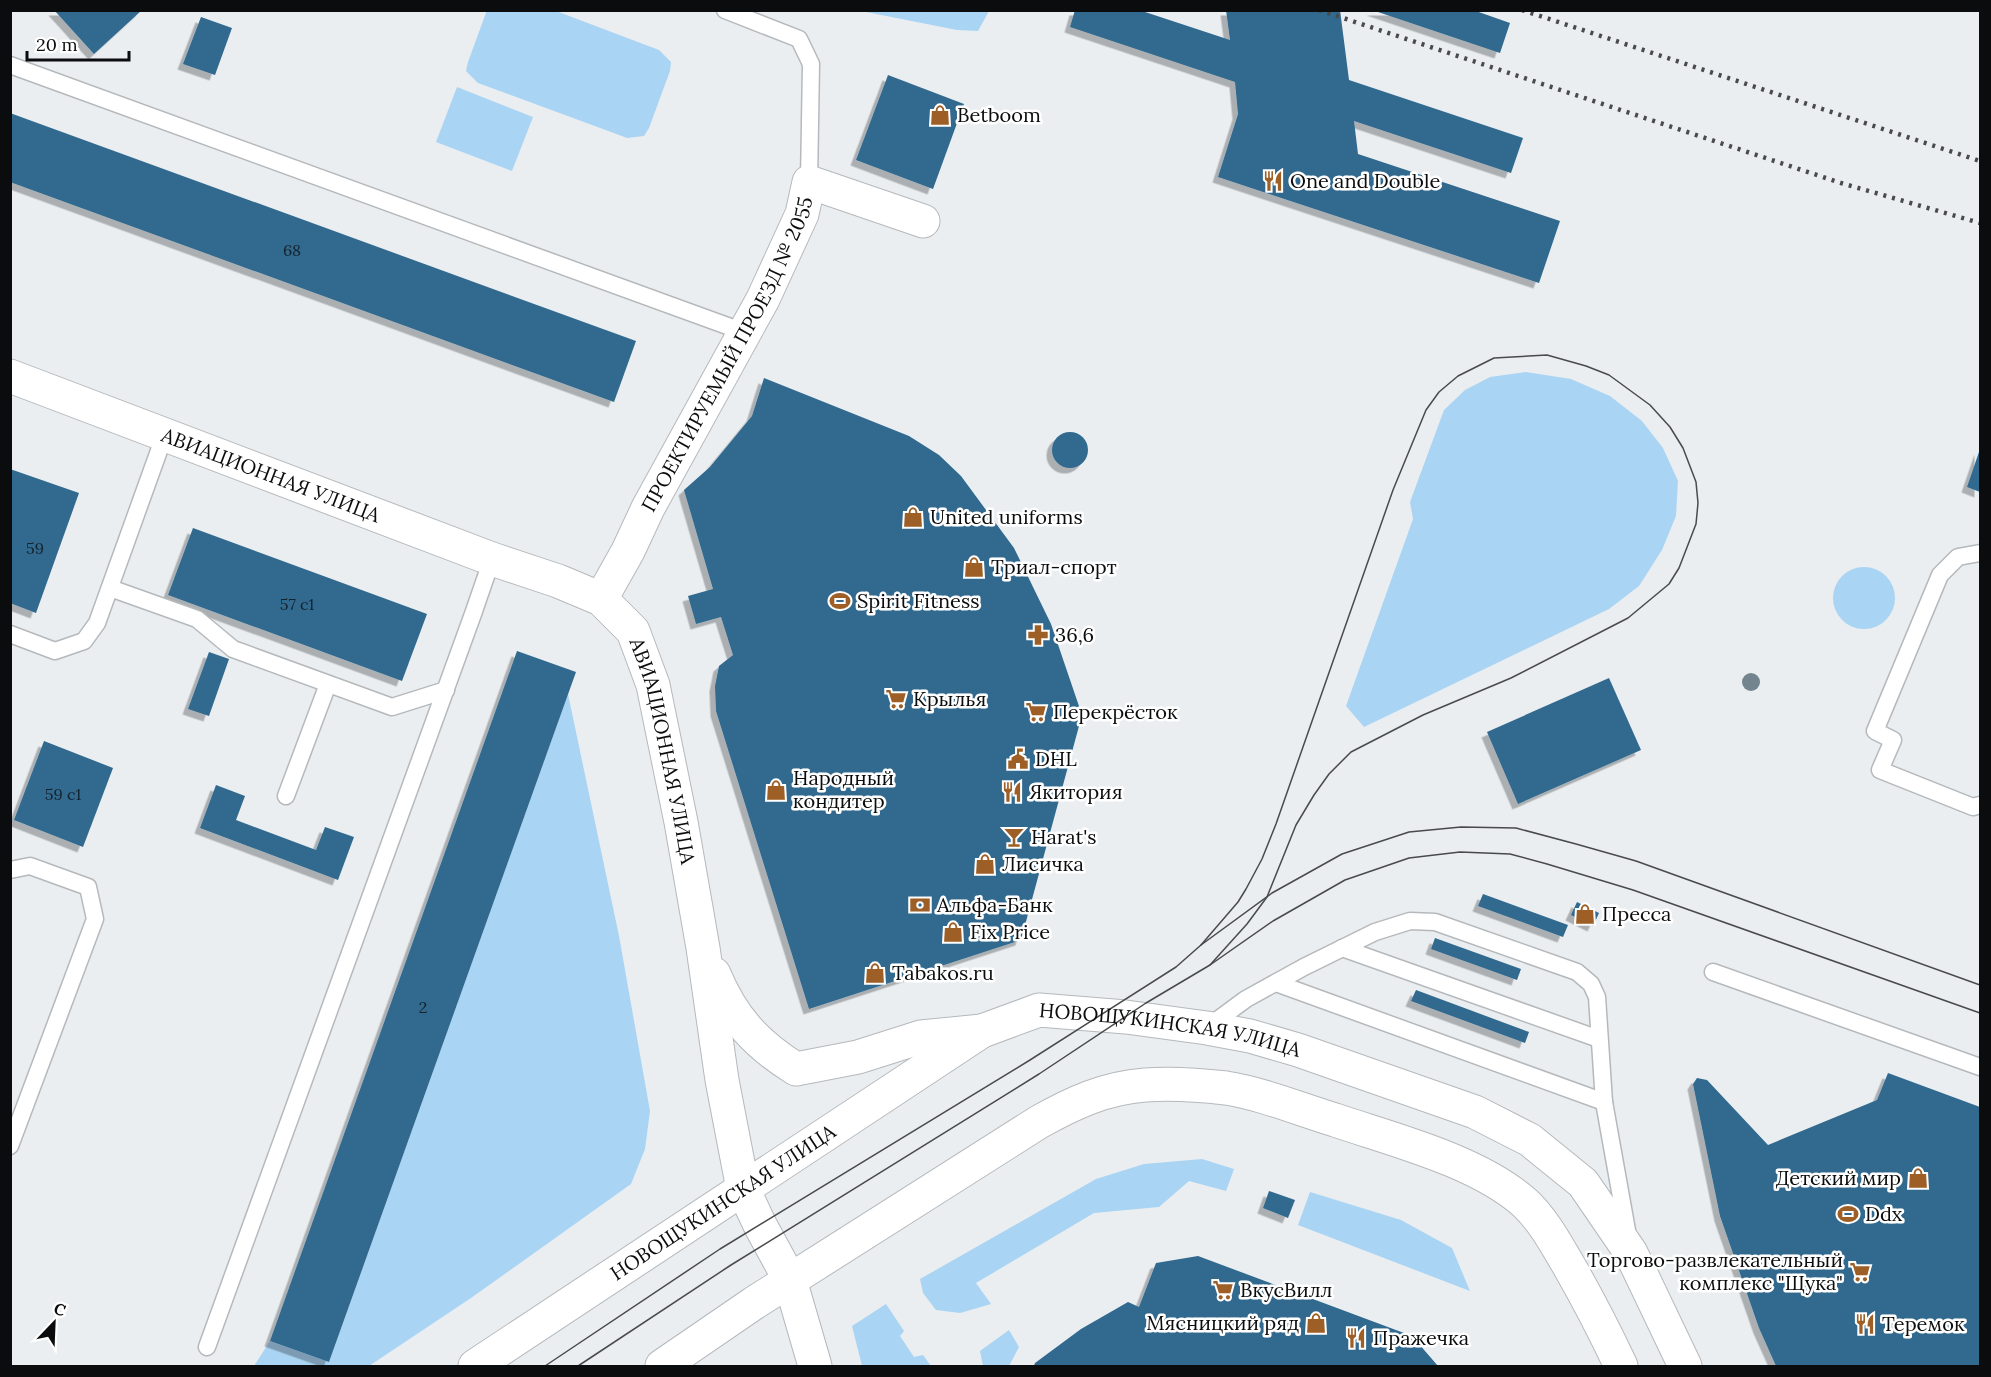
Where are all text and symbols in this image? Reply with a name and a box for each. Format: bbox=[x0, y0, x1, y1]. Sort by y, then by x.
scale bar bbox=[27, 24, 129, 62]
text: 20 m bbox=[36, 33, 78, 56]
place label: Betboom bbox=[957, 102, 1041, 127]
shop icon: Betboom bbox=[928, 103, 952, 127]
place label: One and Double bbox=[1290, 168, 1440, 193]
restaurant icon: One and Double bbox=[1261, 169, 1285, 193]
street label: ПРОЕКТИРУЕМЫЙ ПРОЕЗД № 2055 bbox=[635, 194, 817, 516]
house number: 68 bbox=[283, 240, 301, 260]
street label: АВИАЦИОННАЯ УЛИЦА bbox=[157, 421, 384, 528]
place label: United uniforms bbox=[930, 504, 1083, 529]
shop icon: United uniforms bbox=[901, 505, 925, 529]
house number: 59 bbox=[26, 538, 44, 558]
place label: Триал-спорт bbox=[991, 554, 1117, 579]
shop icon: Триал-спорт bbox=[962, 555, 986, 579]
place label: Spirit Fitness bbox=[857, 588, 979, 613]
sports icon: Spirit Fitness bbox=[828, 589, 852, 613]
house number: 57 с1 bbox=[280, 594, 314, 614]
place label: 36,6 bbox=[1055, 622, 1094, 647]
pharmacy icon: 36,6 bbox=[1026, 623, 1050, 647]
street label: АВИАЦИОННАЯ УЛИЦА bbox=[624, 633, 701, 866]
place label: Крылья bbox=[913, 686, 986, 711]
supermarket icon: Крылья bbox=[884, 687, 908, 711]
place label: Перекрёсток bbox=[1053, 699, 1178, 724]
supermarket icon: Перекрёсток bbox=[1024, 700, 1048, 724]
place label: DHL bbox=[1035, 746, 1077, 771]
public building icon: DHL bbox=[1006, 747, 1030, 771]
place label: Народный кондитер bbox=[793, 765, 894, 813]
shop icon: Народный кондитер bbox=[764, 778, 788, 802]
place label: Якитория bbox=[1029, 779, 1123, 804]
restaurant icon: Якитория bbox=[1000, 780, 1024, 804]
house number: 59 с1 bbox=[45, 784, 81, 804]
place label: Harat's bbox=[1031, 824, 1097, 849]
bar icon: Harat's bbox=[1002, 825, 1026, 849]
place label: Лисичка bbox=[1002, 851, 1084, 876]
shop icon: Лисичка bbox=[973, 852, 997, 876]
place label: Альфа-Банк bbox=[936, 892, 1053, 917]
bank icon: Альфа-Банк bbox=[908, 893, 932, 917]
place label: Пресса bbox=[1602, 901, 1671, 926]
shop icon: Пресса bbox=[1573, 902, 1597, 926]
place label: Fix Price bbox=[970, 919, 1050, 944]
shop icon: Fix Price bbox=[941, 920, 965, 944]
place label: Tabakos.ru bbox=[892, 960, 994, 985]
shop icon: Tabakos.ru bbox=[863, 961, 887, 985]
house number: 2 bbox=[419, 997, 427, 1017]
street label: НОВОЩУКИНСКАЯ УЛИЦА bbox=[1038, 997, 1304, 1062]
street label: НОВОЩУКИНСКАЯ УЛИЦА bbox=[605, 1118, 840, 1285]
place label: Детский мир bbox=[1775, 1165, 1901, 1190]
shop icon: Детский мир bbox=[1906, 1166, 1930, 1190]
place label: Ddx bbox=[1865, 1201, 1903, 1226]
sports icon: Ddx bbox=[1836, 1202, 1860, 1226]
place label: Торгово-развлекательный комплекс "Щука" bbox=[1587, 1247, 1843, 1295]
supermarket icon: Торгово-развлекательный комплекс "Щука" bbox=[1848, 1260, 1872, 1284]
place label: ВкусВилл bbox=[1240, 1277, 1332, 1302]
supermarket icon: ВкусВилл bbox=[1211, 1278, 1235, 1302]
north arrow bbox=[24, 1293, 84, 1353]
text: С bbox=[51, 1298, 69, 1321]
place label: Мясницкий ряд bbox=[1146, 1310, 1299, 1335]
shop icon: Мясницкий ряд bbox=[1304, 1311, 1328, 1335]
place label: Теремок bbox=[1882, 1311, 1965, 1336]
restaurant icon: Теремок bbox=[1853, 1312, 1877, 1336]
place label: Пражечка bbox=[1373, 1325, 1469, 1350]
restaurant icon: Пражечка bbox=[1344, 1326, 1368, 1350]

